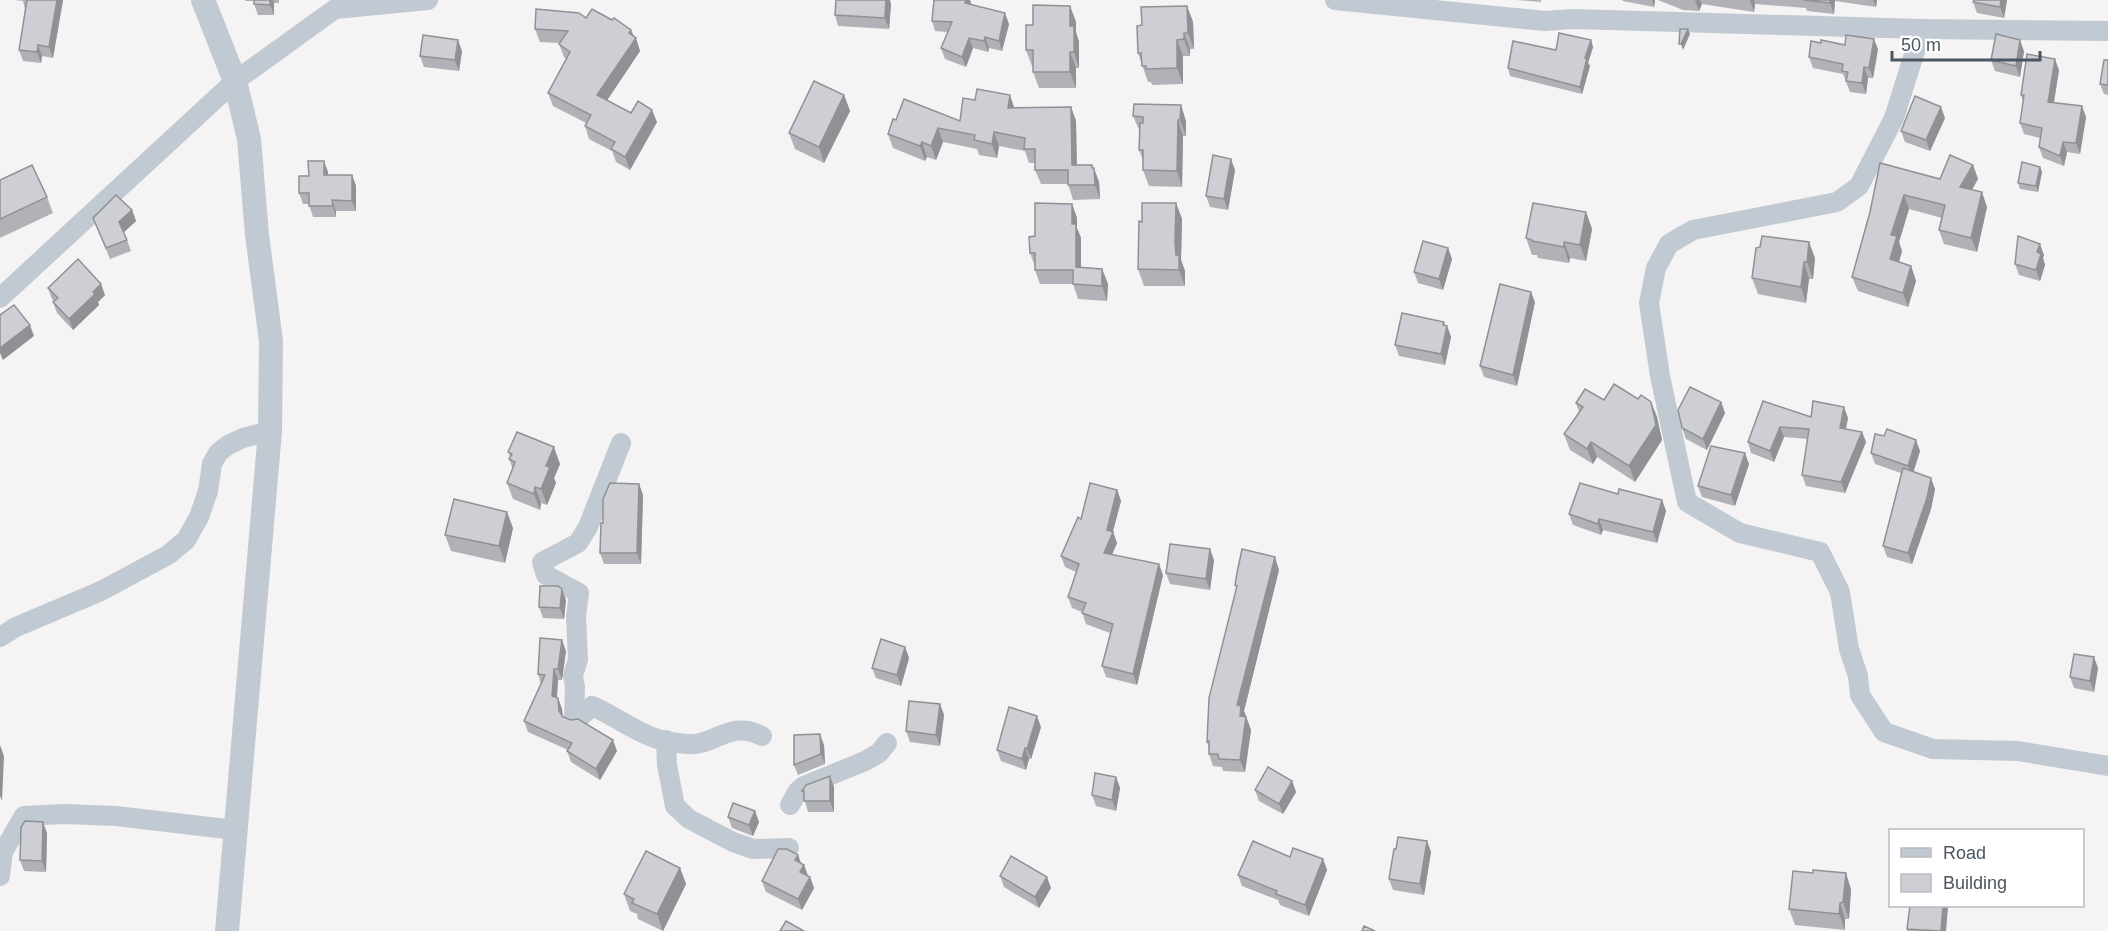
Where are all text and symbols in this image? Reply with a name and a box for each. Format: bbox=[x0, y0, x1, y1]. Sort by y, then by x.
scale bar bbox=[1892, 24, 2040, 62]
text: 50 m bbox=[1901, 35, 1941, 55]
legend bbox=[1889, 829, 2084, 907]
text: Road bbox=[1943, 843, 1986, 863]
text: Building bbox=[1943, 873, 2007, 893]

